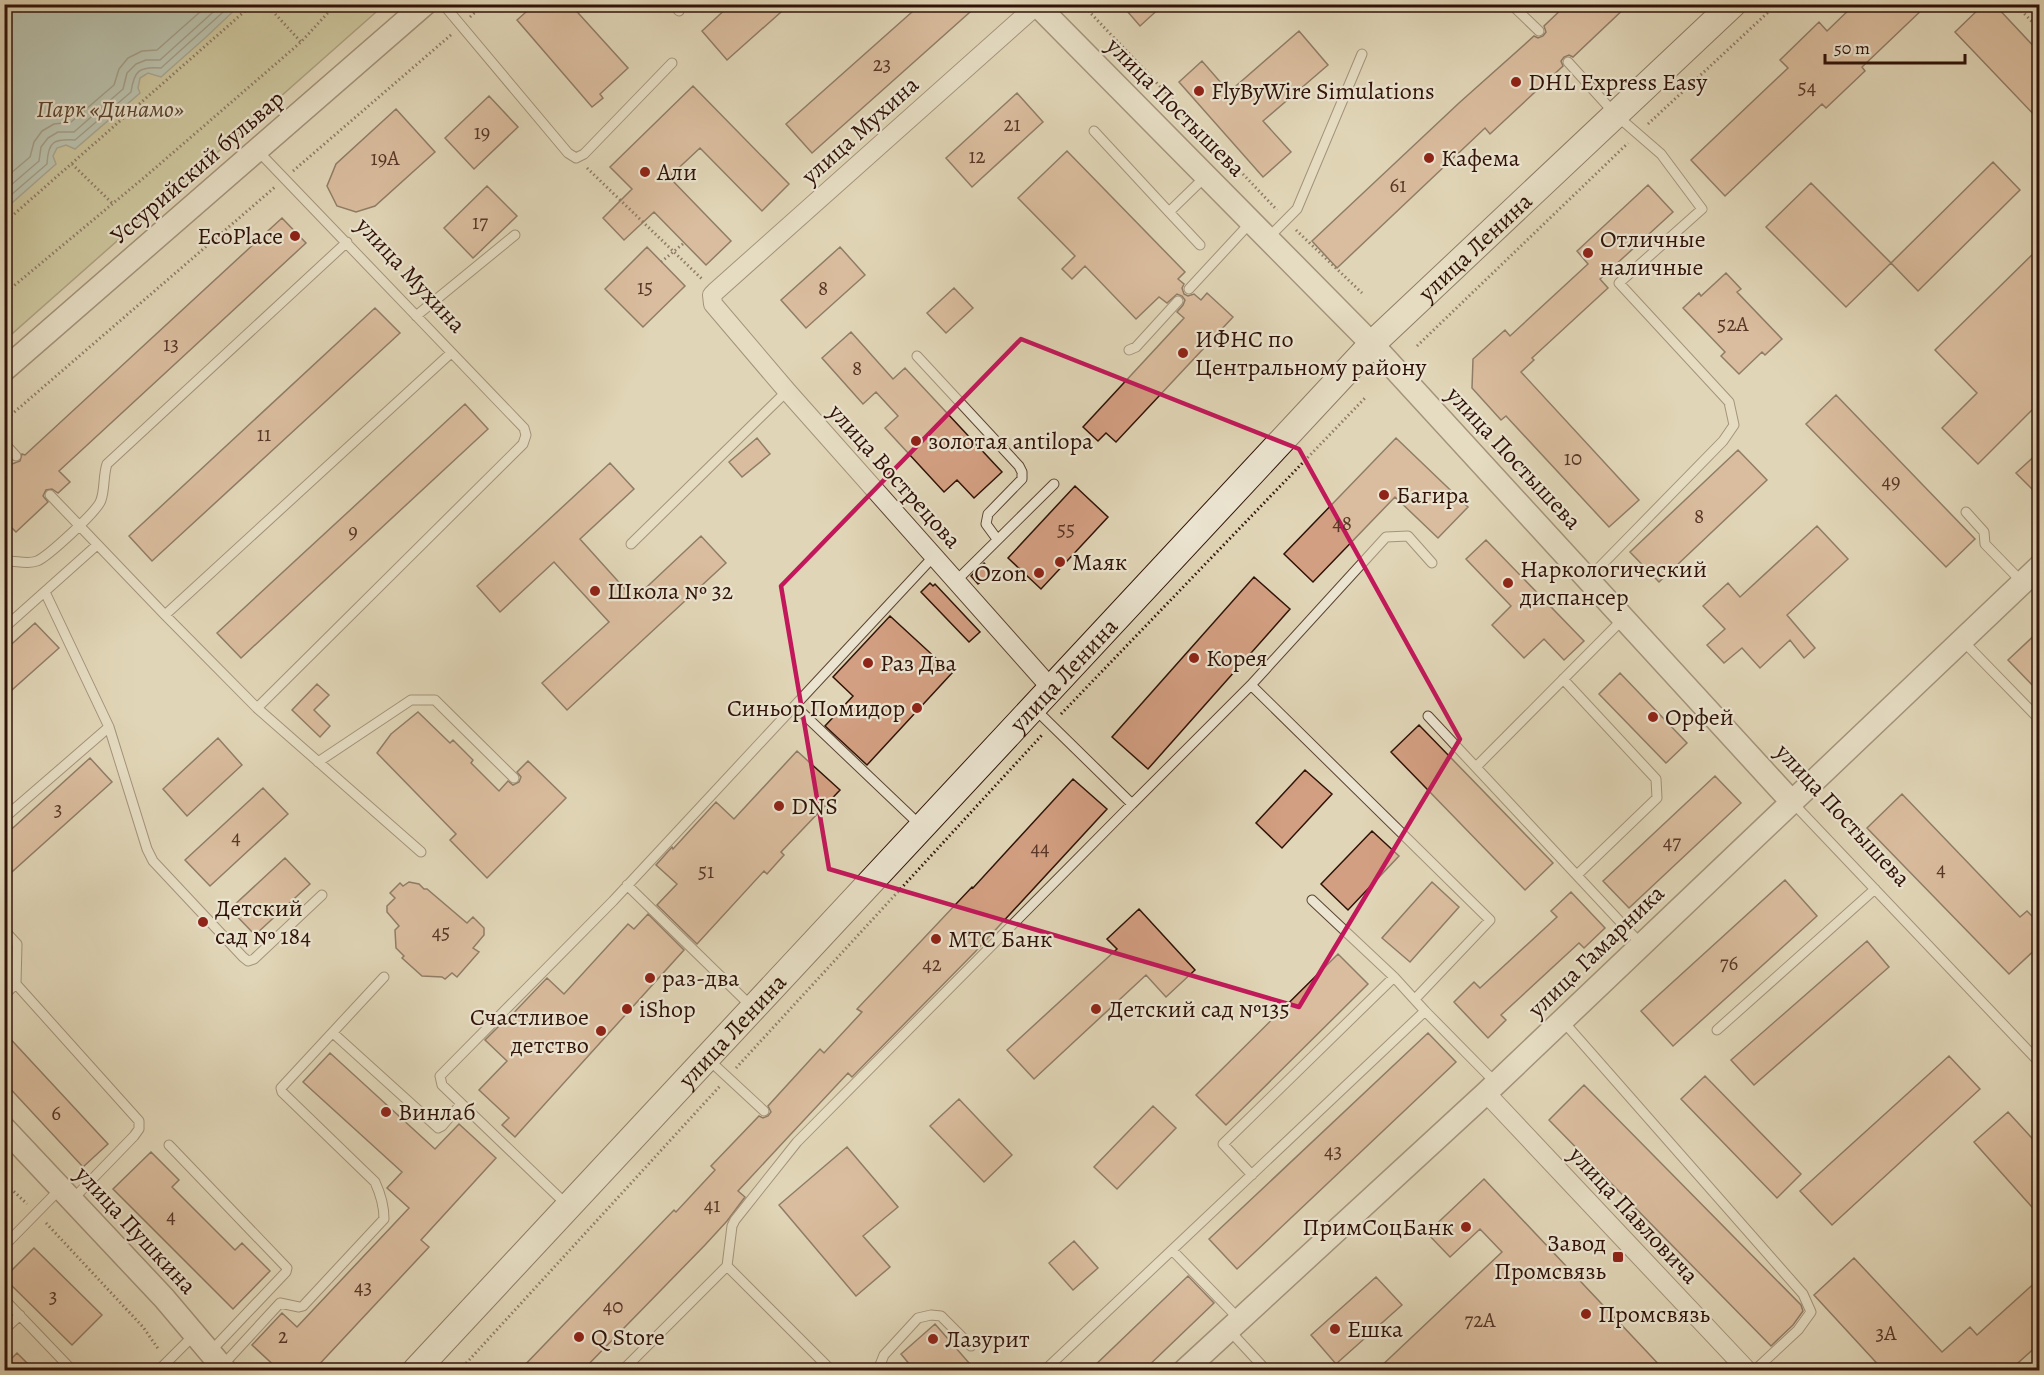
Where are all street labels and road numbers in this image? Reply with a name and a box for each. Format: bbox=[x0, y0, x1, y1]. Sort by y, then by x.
street label: улица Постышева bbox=[1099, 30, 1253, 184]
street label: улица Мухина bbox=[794, 69, 926, 192]
street label: Уссурийский бульвар bbox=[103, 83, 291, 251]
street label: улица Ленина bbox=[1411, 185, 1539, 309]
street label: улица Мухина bbox=[348, 209, 473, 340]
street label: улица Постышева bbox=[1439, 379, 1589, 536]
street label: улица Вострецова bbox=[821, 396, 969, 555]
street label: улица Ленина bbox=[1002, 611, 1125, 740]
street label: улица Постышева bbox=[1768, 736, 1918, 893]
street label: улица Гамарника bbox=[1520, 878, 1671, 1025]
street label: улица Ленина bbox=[670, 966, 794, 1095]
street label: улица Павловича bbox=[1561, 1139, 1706, 1291]
street label: улица Пушкина bbox=[68, 1158, 204, 1301]

